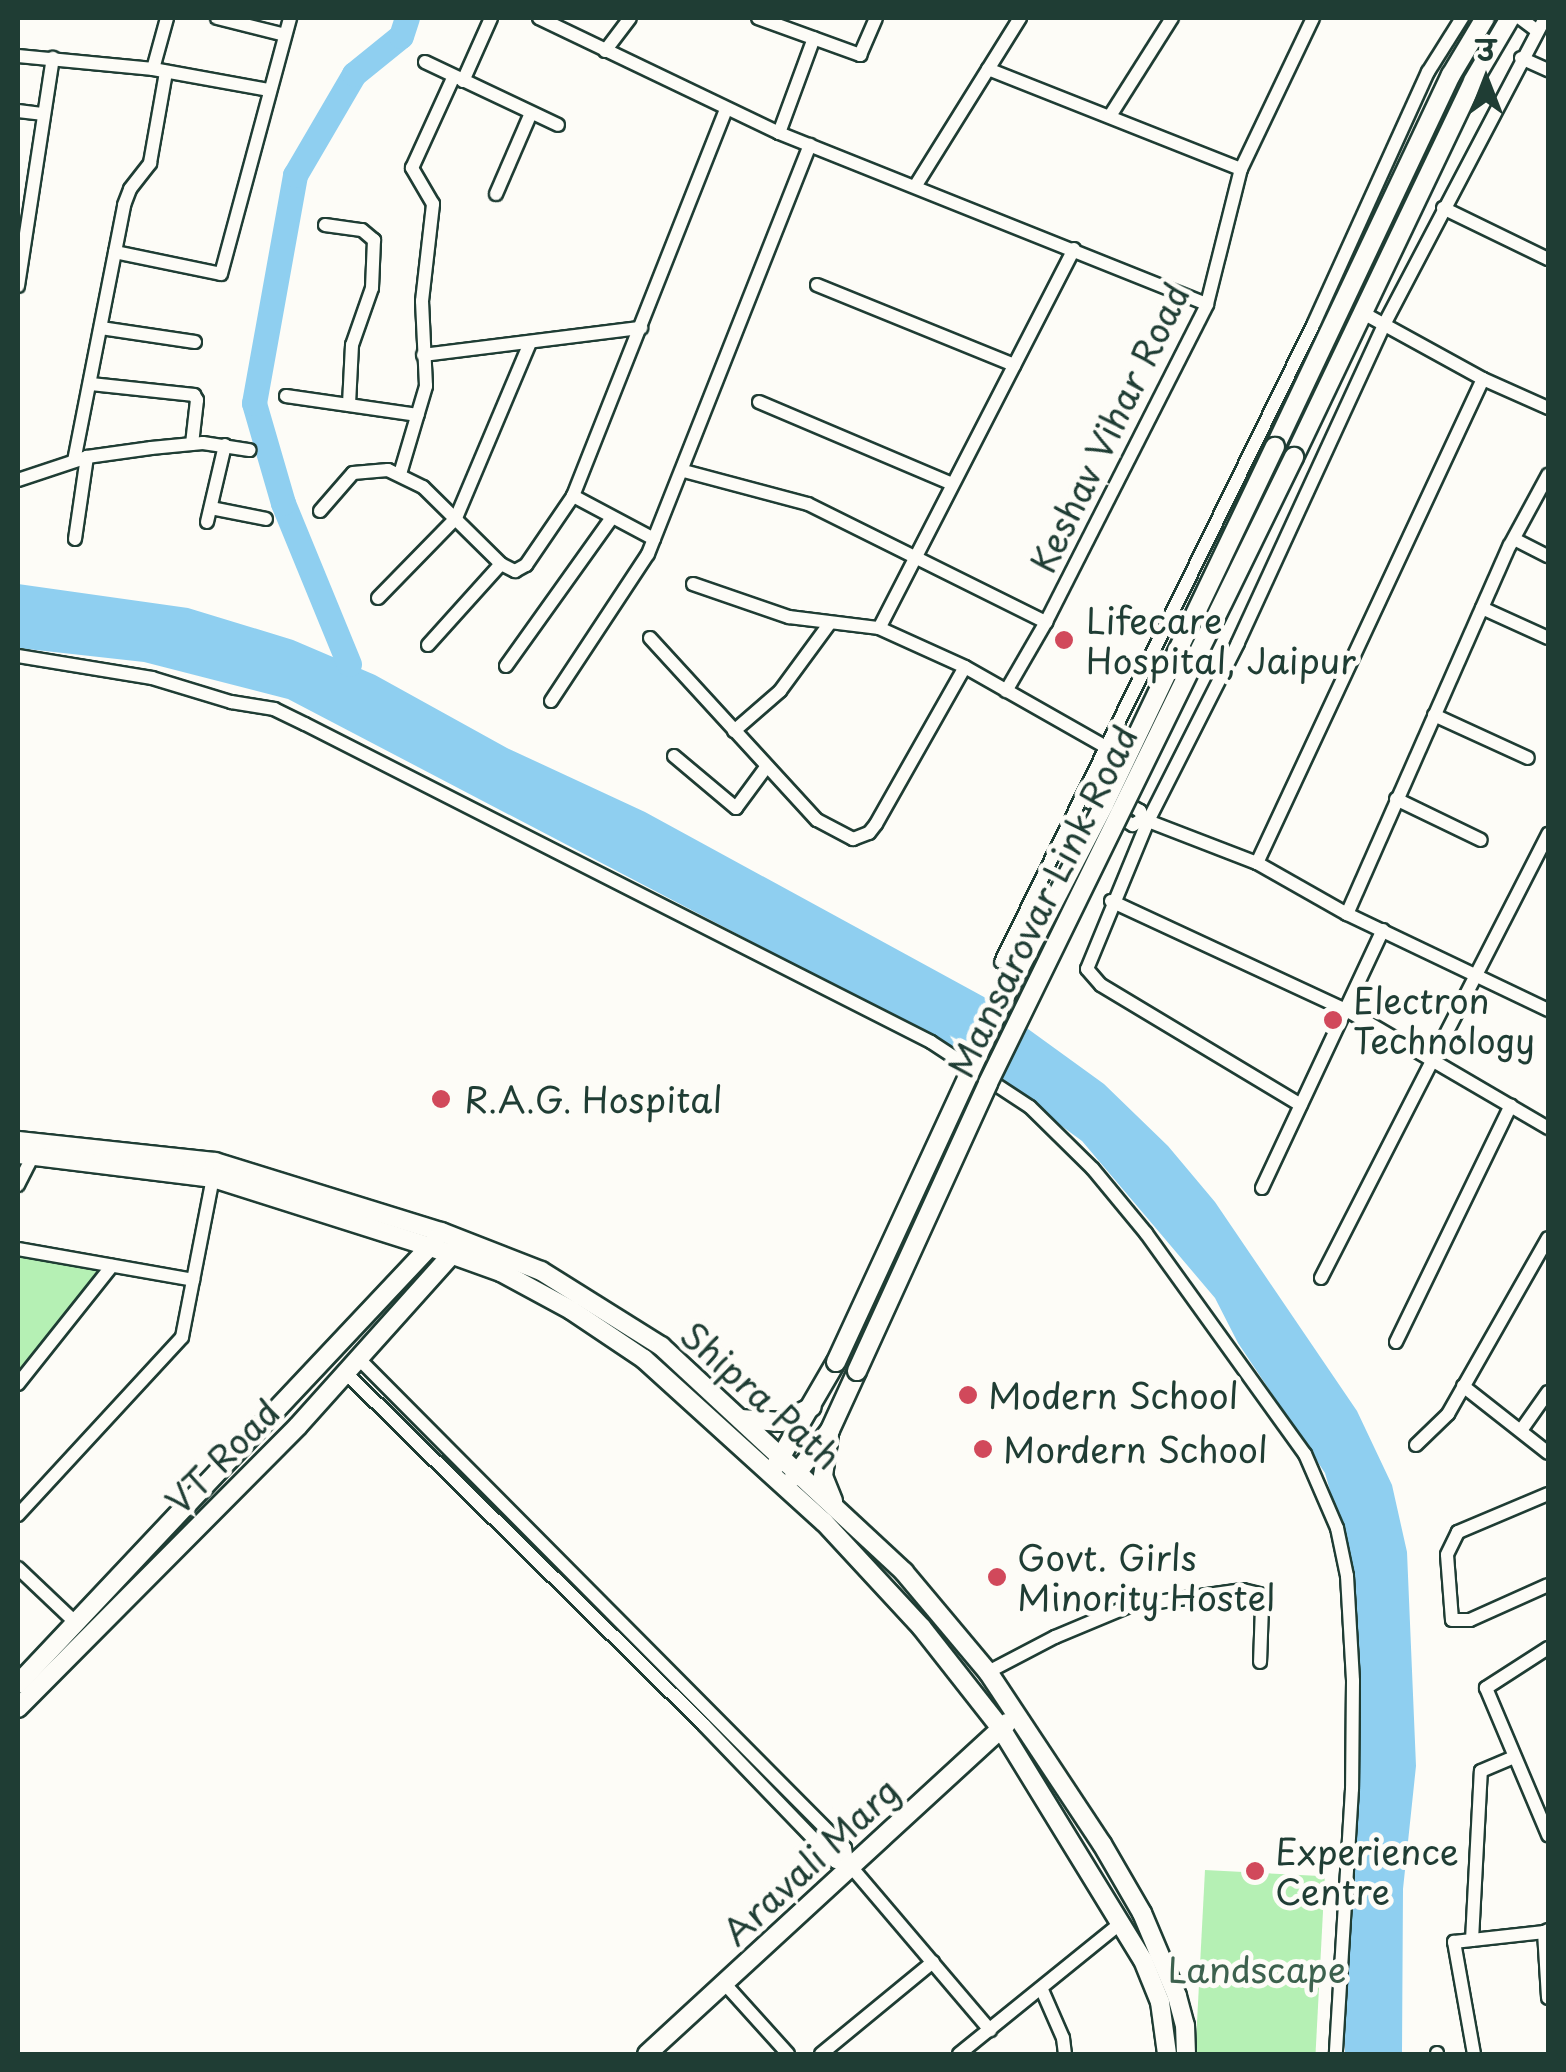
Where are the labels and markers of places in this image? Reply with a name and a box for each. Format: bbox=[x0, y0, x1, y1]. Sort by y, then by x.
place label: Lifecare Hospital, Jaipur bbox=[1086, 599, 1356, 681]
marker: Lifecare Hospital, Jaipur bbox=[1051, 627, 1077, 653]
place label: Electron Technology bbox=[1353, 979, 1535, 1061]
marker: Electron Technology bbox=[1322, 1009, 1344, 1031]
place label: R.A.G. Hospital bbox=[464, 1078, 726, 1120]
marker: R.A.G. Hospital bbox=[428, 1086, 454, 1112]
place label: Modern School bbox=[988, 1374, 1239, 1416]
marker: Modern School bbox=[957, 1384, 979, 1406]
place label: Mordern School bbox=[1003, 1428, 1269, 1470]
marker: Mordern School bbox=[972, 1438, 994, 1460]
place label: Govt. Girls Minority Hostel bbox=[1017, 1536, 1278, 1618]
marker: Govt. Girls Minority Hostel bbox=[986, 1566, 1008, 1588]
place label: Experience Centre bbox=[1275, 1830, 1459, 1912]
marker: Experience Centre bbox=[1244, 1860, 1266, 1882]

